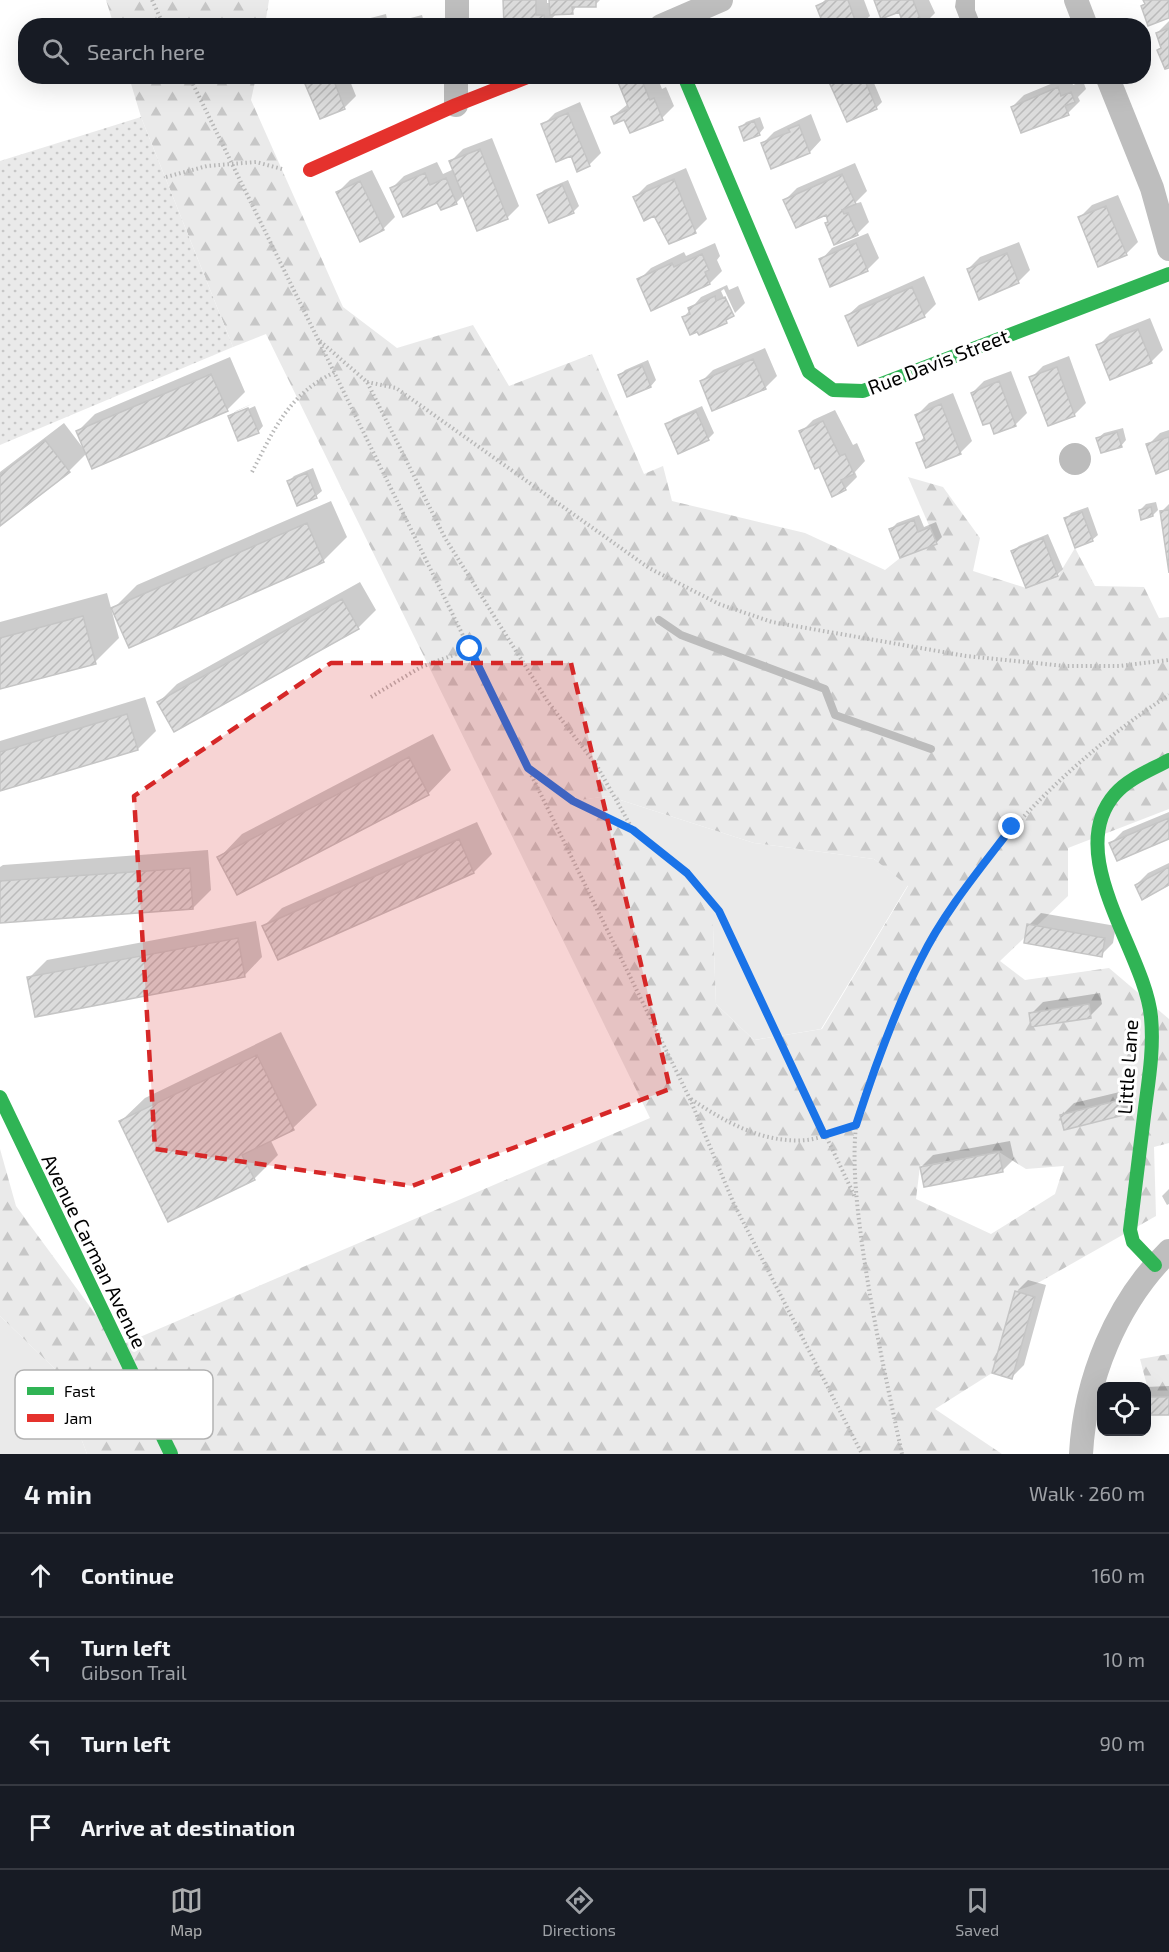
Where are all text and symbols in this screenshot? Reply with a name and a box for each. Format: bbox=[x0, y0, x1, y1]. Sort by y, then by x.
search box bbox=[18, 18, 1151, 84]
icon: search bbox=[39, 35, 72, 68]
text: Search here bbox=[87, 38, 205, 64]
street label: Rue Davis Street bbox=[864, 323, 1012, 399]
route start bbox=[456, 635, 482, 661]
route end bbox=[998, 813, 1024, 839]
street label: Little Lane bbox=[1112, 1019, 1142, 1115]
street label: Avenue Carman Avenue bbox=[38, 1150, 152, 1352]
legend bbox=[15, 1370, 213, 1439]
text: Fast bbox=[64, 1381, 95, 1400]
map controls bbox=[1097, 1382, 1151, 1436]
button: locate bbox=[1097, 1382, 1151, 1436]
text: Jam bbox=[64, 1408, 92, 1427]
text: 4 min bbox=[24, 1478, 92, 1509]
text: Walk · 260 m bbox=[1029, 1481, 1145, 1505]
icon: ahead bbox=[24, 1559, 57, 1592]
text: Continue bbox=[81, 1562, 174, 1588]
text: 160 m bbox=[1092, 1563, 1145, 1587]
text: Turn left bbox=[81, 1634, 170, 1660]
icon: left bbox=[24, 1643, 57, 1676]
text: 10 m bbox=[1103, 1647, 1145, 1671]
text: Gibson Trail bbox=[81, 1660, 187, 1684]
icon: left bbox=[24, 1727, 57, 1760]
text: Turn left bbox=[81, 1730, 170, 1756]
text: 90 m bbox=[1100, 1731, 1145, 1755]
icon: arrive bbox=[24, 1811, 57, 1844]
text: Arrive at destination bbox=[81, 1814, 295, 1840]
tab: Map bbox=[170, 1884, 203, 1939]
tab: Directions bbox=[542, 1884, 616, 1939]
tab: Saved bbox=[955, 1884, 999, 1939]

